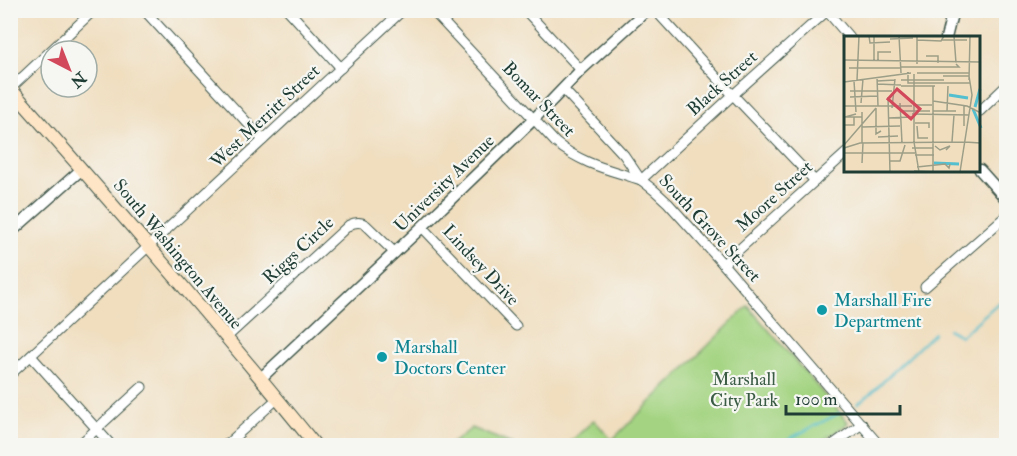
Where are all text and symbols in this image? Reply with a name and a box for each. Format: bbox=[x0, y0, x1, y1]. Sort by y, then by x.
inset map bbox=[844, 36, 981, 172]
north arrow bbox=[39, 39, 99, 99]
street label: Black Street bbox=[682, 46, 762, 121]
street label: Bomar Street bbox=[497, 57, 580, 142]
street label: West Merritt Street bbox=[205, 60, 325, 174]
text: N bbox=[66, 67, 91, 92]
street label: University Avenue bbox=[389, 129, 500, 237]
street label: Moore Street bbox=[731, 156, 818, 237]
street label: South Grove Street bbox=[654, 169, 766, 287]
street label: South Washington Avenue bbox=[108, 174, 248, 335]
street label: Riggs Circle bbox=[258, 211, 339, 289]
street label: Lindsey Drive bbox=[437, 220, 524, 311]
place label: Marshall Fire Department bbox=[834, 289, 932, 333]
marker: Marshall Fire Department bbox=[815, 303, 829, 317]
place label: Marshall Doctors Center bbox=[394, 336, 506, 380]
marker: Marshall Doctors Center bbox=[375, 350, 389, 364]
park label: Marshall City Park bbox=[710, 368, 778, 412]
scale bar bbox=[786, 378, 900, 416]
text: 100 m bbox=[795, 388, 838, 411]

